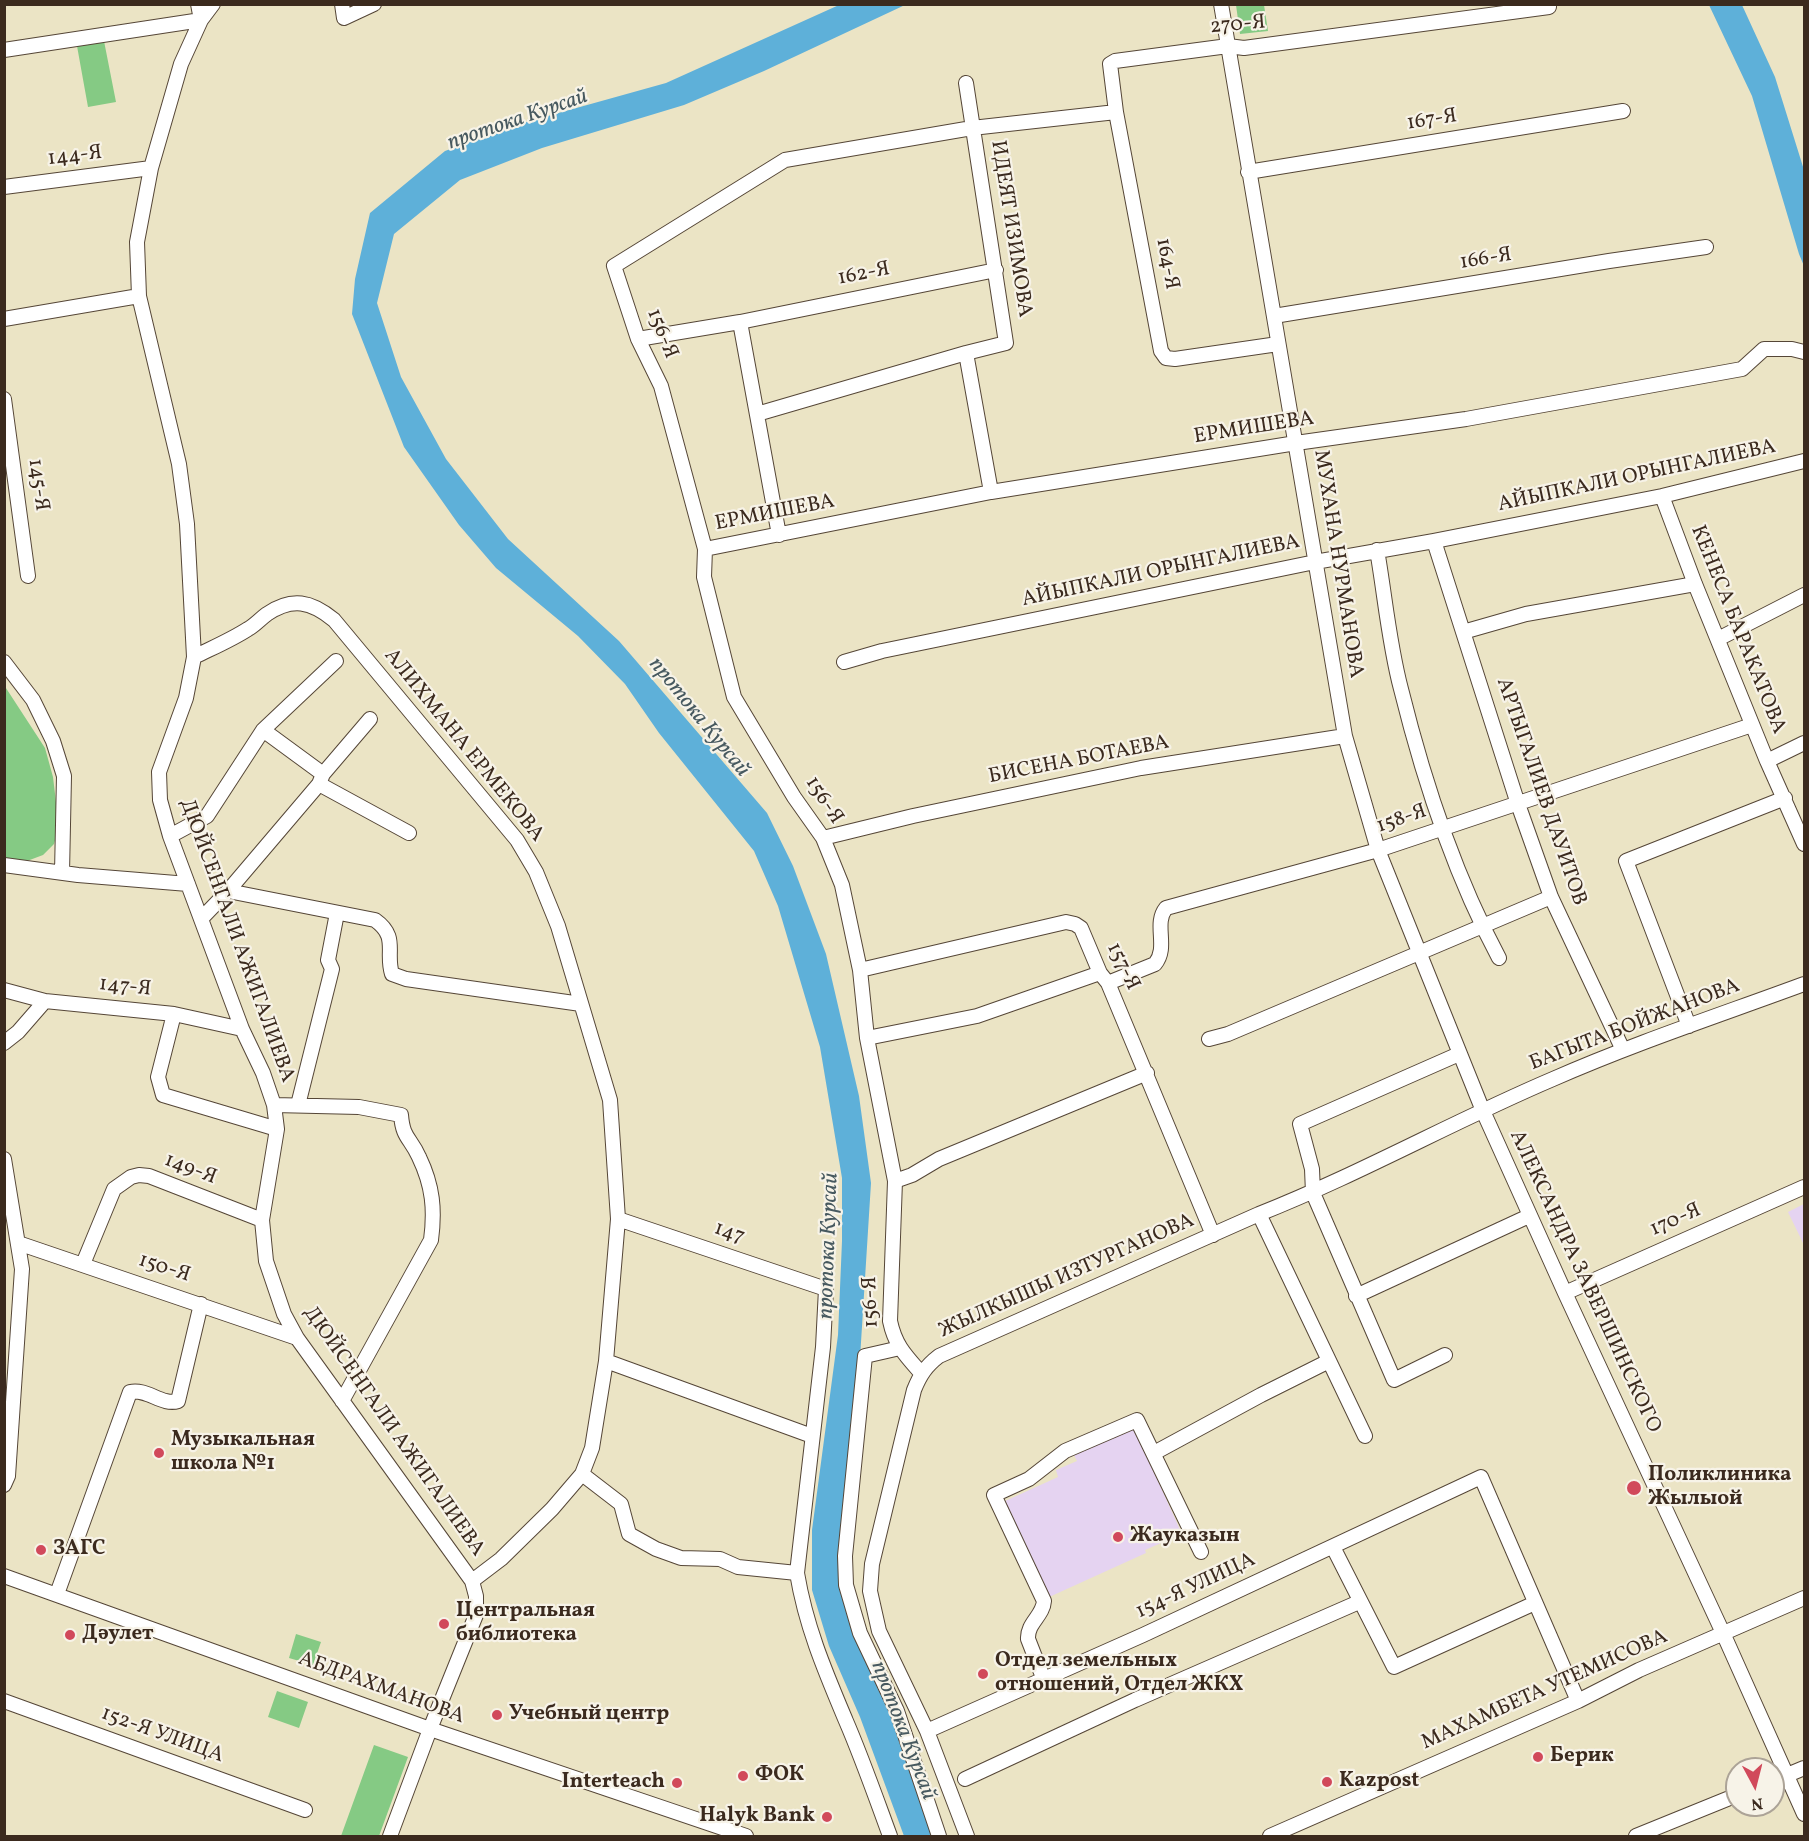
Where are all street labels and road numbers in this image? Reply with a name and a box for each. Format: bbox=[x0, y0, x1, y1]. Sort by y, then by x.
street label: 270-Я bbox=[1209, 11, 1267, 41]
street label: 167-Я bbox=[1405, 105, 1459, 137]
street label: ИДЕЯТ ИЗИМОВА bbox=[984, 139, 1036, 319]
street label: 144-Я bbox=[46, 141, 104, 173]
street label: 164-Я bbox=[1149, 236, 1183, 292]
street label: 166-Я bbox=[1458, 243, 1514, 277]
street label: 162-Я bbox=[836, 258, 892, 292]
street label: 156-Я bbox=[640, 305, 682, 363]
street label: ЕРМИШЕВА bbox=[1192, 407, 1316, 451]
street label: АЙЫПКАЛИ ОРЫНГАЛИЕВА bbox=[1496, 435, 1778, 519]
street label: МУХАНА НУРМАНОВА bbox=[1307, 448, 1367, 680]
street label: 145-Я bbox=[21, 457, 53, 513]
street label: ЕРМИШЕВА bbox=[713, 490, 837, 538]
street label: КЕНЕСА БАРАКАТОВА bbox=[1684, 522, 1790, 738]
street label: АЙЫПКАЛИ ОРЫНГАЛИЕВА bbox=[1020, 530, 1302, 614]
street label: АЛИХМАНА ЕРМЕКОВА bbox=[377, 644, 549, 848]
street label: АРТЫГАЛИЕВ ДАУИТОВ bbox=[1489, 675, 1591, 909]
street label: БИСЕНА БОТАЕВА bbox=[987, 731, 1171, 791]
street label: 156-Я bbox=[798, 772, 848, 830]
street label: ДЮЙСЕНГАЛИ АЖИГАЛИЕВА bbox=[173, 796, 299, 1086]
street label: 158-Я bbox=[1374, 800, 1430, 840]
street label: 157-Я bbox=[1100, 939, 1144, 995]
street label: 147-Я bbox=[98, 973, 152, 1003]
street label: БАГЫТА БОЙЖАНОВА bbox=[1526, 974, 1744, 1078]
street label: АЛЕКСАНДРА ЗАВЕРШИНСКОГО bbox=[1503, 1127, 1665, 1437]
street label: 149-Я bbox=[160, 1149, 220, 1191]
street label: 170-Я bbox=[1647, 1199, 1705, 1243]
street label: ЖЫЛКЫШЫ ИЗТУРГАНОВА bbox=[935, 1209, 1199, 1345]
street label: 147 bbox=[710, 1217, 748, 1251]
street label: 150-Я bbox=[135, 1249, 193, 1289]
street label: 156-Я bbox=[859, 1276, 885, 1328]
street label: ДЮЙСЕНГАЛИ АЖИГАЛИЕВА bbox=[297, 1302, 489, 1562]
street label: 154-Я УЛИЦА bbox=[1132, 1548, 1260, 1626]
street label: МАХАМБЕТА УТЕМИСОВА bbox=[1418, 1625, 1672, 1757]
street label: АБДРАХМАНОВА bbox=[295, 1647, 467, 1731]
street label: 152-Я УЛИЦА bbox=[97, 1702, 227, 1770]

